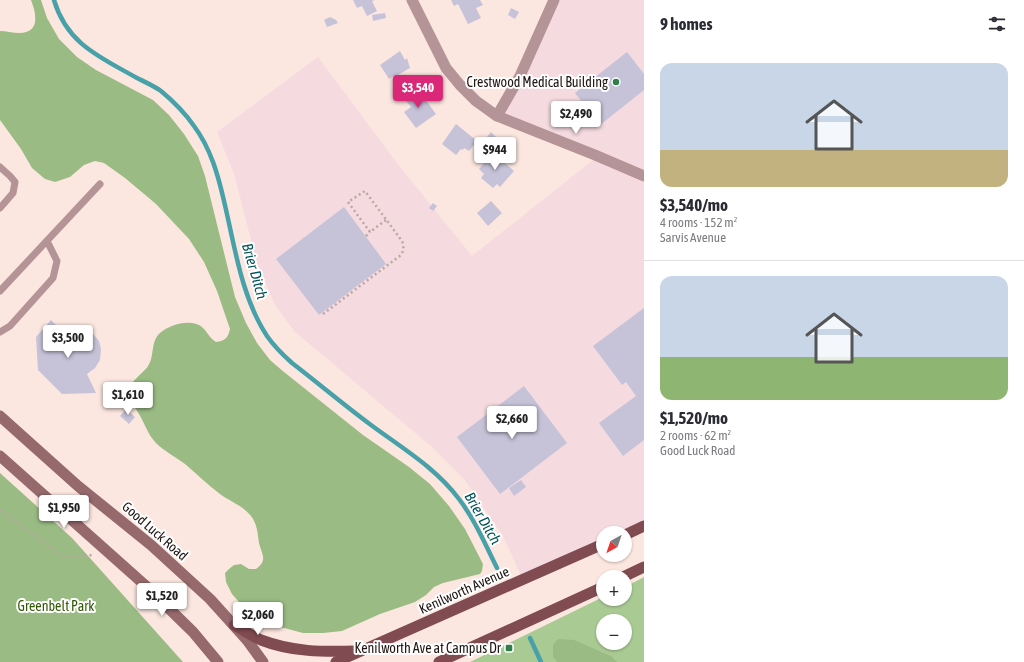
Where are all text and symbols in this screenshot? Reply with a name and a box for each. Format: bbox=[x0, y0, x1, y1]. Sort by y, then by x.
icon: filters bbox=[986, 13, 1008, 35]
text: 9 homes bbox=[660, 14, 713, 34]
place label: Crestwood Medical Building bbox=[467, 74, 608, 90]
pin: $3,540 bbox=[385, 75, 451, 109]
marker: Crestwood Medical Building bbox=[611, 77, 621, 87]
text: $3,540 bbox=[402, 80, 434, 95]
icon: home bbox=[798, 89, 870, 161]
pin: $2,490 bbox=[543, 101, 609, 135]
text: $2,490 bbox=[560, 106, 592, 121]
pin: $944 bbox=[471, 137, 519, 171]
text: $944 bbox=[483, 142, 507, 157]
text: $3,540/mo bbox=[660, 195, 728, 215]
text: 4 rooms · 152 m² bbox=[660, 215, 737, 230]
text: Sarvis Avenue bbox=[660, 230, 726, 245]
water label: Brier Ditch bbox=[239, 241, 271, 301]
icon: home bbox=[798, 302, 870, 374]
pin: $3,500 bbox=[35, 325, 101, 359]
text: $3,500 bbox=[52, 330, 84, 345]
pin: $1,610 bbox=[95, 382, 161, 416]
text: $1,610 bbox=[112, 387, 144, 402]
pin: $2,660 bbox=[479, 406, 545, 440]
text: $1,520/mo bbox=[660, 408, 728, 428]
text: $2,660 bbox=[496, 411, 528, 426]
text: 2 rooms · 62 m² bbox=[660, 428, 731, 443]
text: Good Luck Road bbox=[660, 443, 736, 458]
water label: Brier Ditch bbox=[461, 489, 505, 547]
pin: $1,950 bbox=[31, 495, 97, 529]
street label: Good Luck Road bbox=[119, 498, 191, 564]
text: $1,950 bbox=[48, 500, 80, 515]
north arrow bbox=[596, 526, 632, 562]
map controls bbox=[596, 526, 632, 650]
street label: Kenilworth Avenue bbox=[417, 563, 511, 617]
button: + bbox=[596, 570, 632, 606]
pin: $1,520 bbox=[129, 583, 195, 617]
text: $1,520 bbox=[146, 588, 178, 603]
park label: Greenbelt Park bbox=[17, 598, 95, 614]
pin: $2,060 bbox=[225, 602, 291, 636]
text: $2,060 bbox=[242, 607, 274, 622]
button: − bbox=[596, 614, 632, 650]
place label: Kenilworth Ave at Campus Dr bbox=[355, 640, 502, 656]
marker: Kenilworth Ave at Campus Dr bbox=[504, 643, 514, 653]

